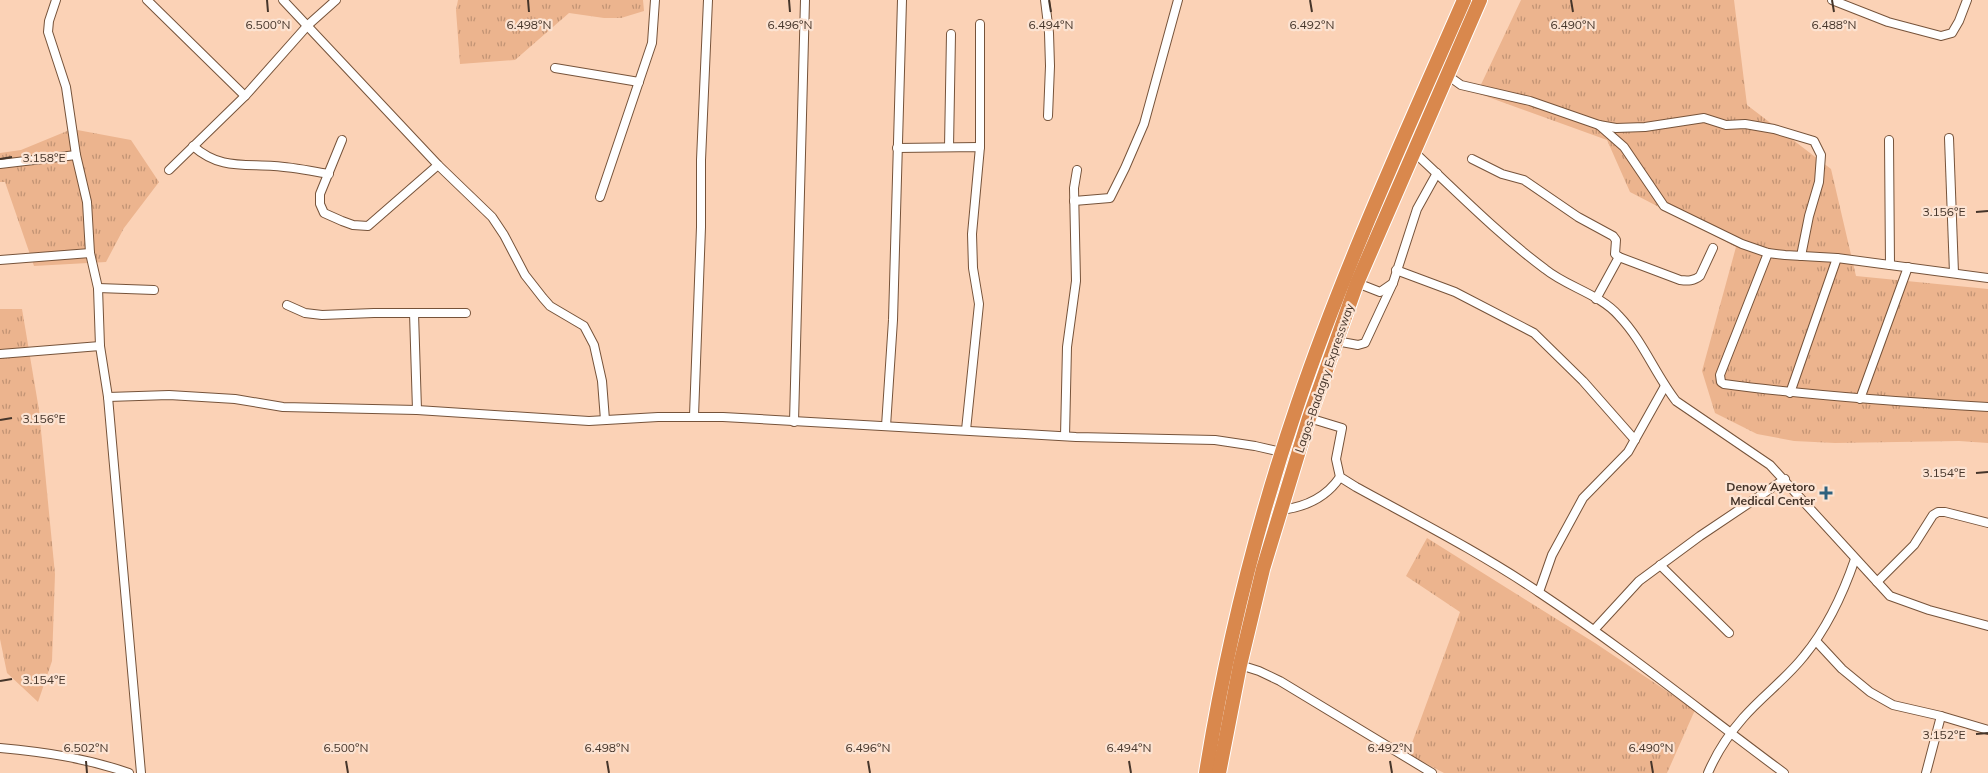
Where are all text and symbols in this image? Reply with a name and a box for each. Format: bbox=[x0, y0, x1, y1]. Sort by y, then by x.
text: 6.500°N bbox=[246, 17, 290, 32]
text: 6.498°N bbox=[507, 17, 551, 32]
text: 6.496°N bbox=[768, 17, 812, 32]
text: 6.494°N bbox=[1029, 17, 1073, 32]
text: 6.492°N bbox=[1290, 17, 1334, 32]
text: 6.490°N bbox=[1551, 17, 1595, 32]
text: 6.488°N bbox=[1812, 17, 1856, 32]
text: 3.158°E bbox=[22, 150, 66, 165]
text: 3.156°E bbox=[1922, 204, 1966, 219]
street label: Lagos-Badagry Expressway bbox=[1291, 301, 1357, 455]
text: 3.156°E bbox=[22, 411, 66, 426]
text: 3.154°E bbox=[1922, 465, 1966, 480]
place label: Denow Ayetoro Medical Center bbox=[1726, 479, 1815, 508]
marker: Denow Ayetoro Medical Center bbox=[1819, 486, 1833, 500]
text: 3.154°E bbox=[22, 672, 66, 687]
text: 3.152°E bbox=[1922, 727, 1966, 742]
text: 6.502°N bbox=[64, 740, 108, 755]
text: 6.500°N bbox=[324, 740, 368, 755]
text: 6.498°N bbox=[585, 740, 629, 755]
text: 6.496°N bbox=[846, 740, 890, 755]
text: 6.494°N bbox=[1107, 740, 1151, 755]
text: 6.492°N bbox=[1368, 740, 1412, 755]
text: 6.490°N bbox=[1629, 740, 1673, 755]

